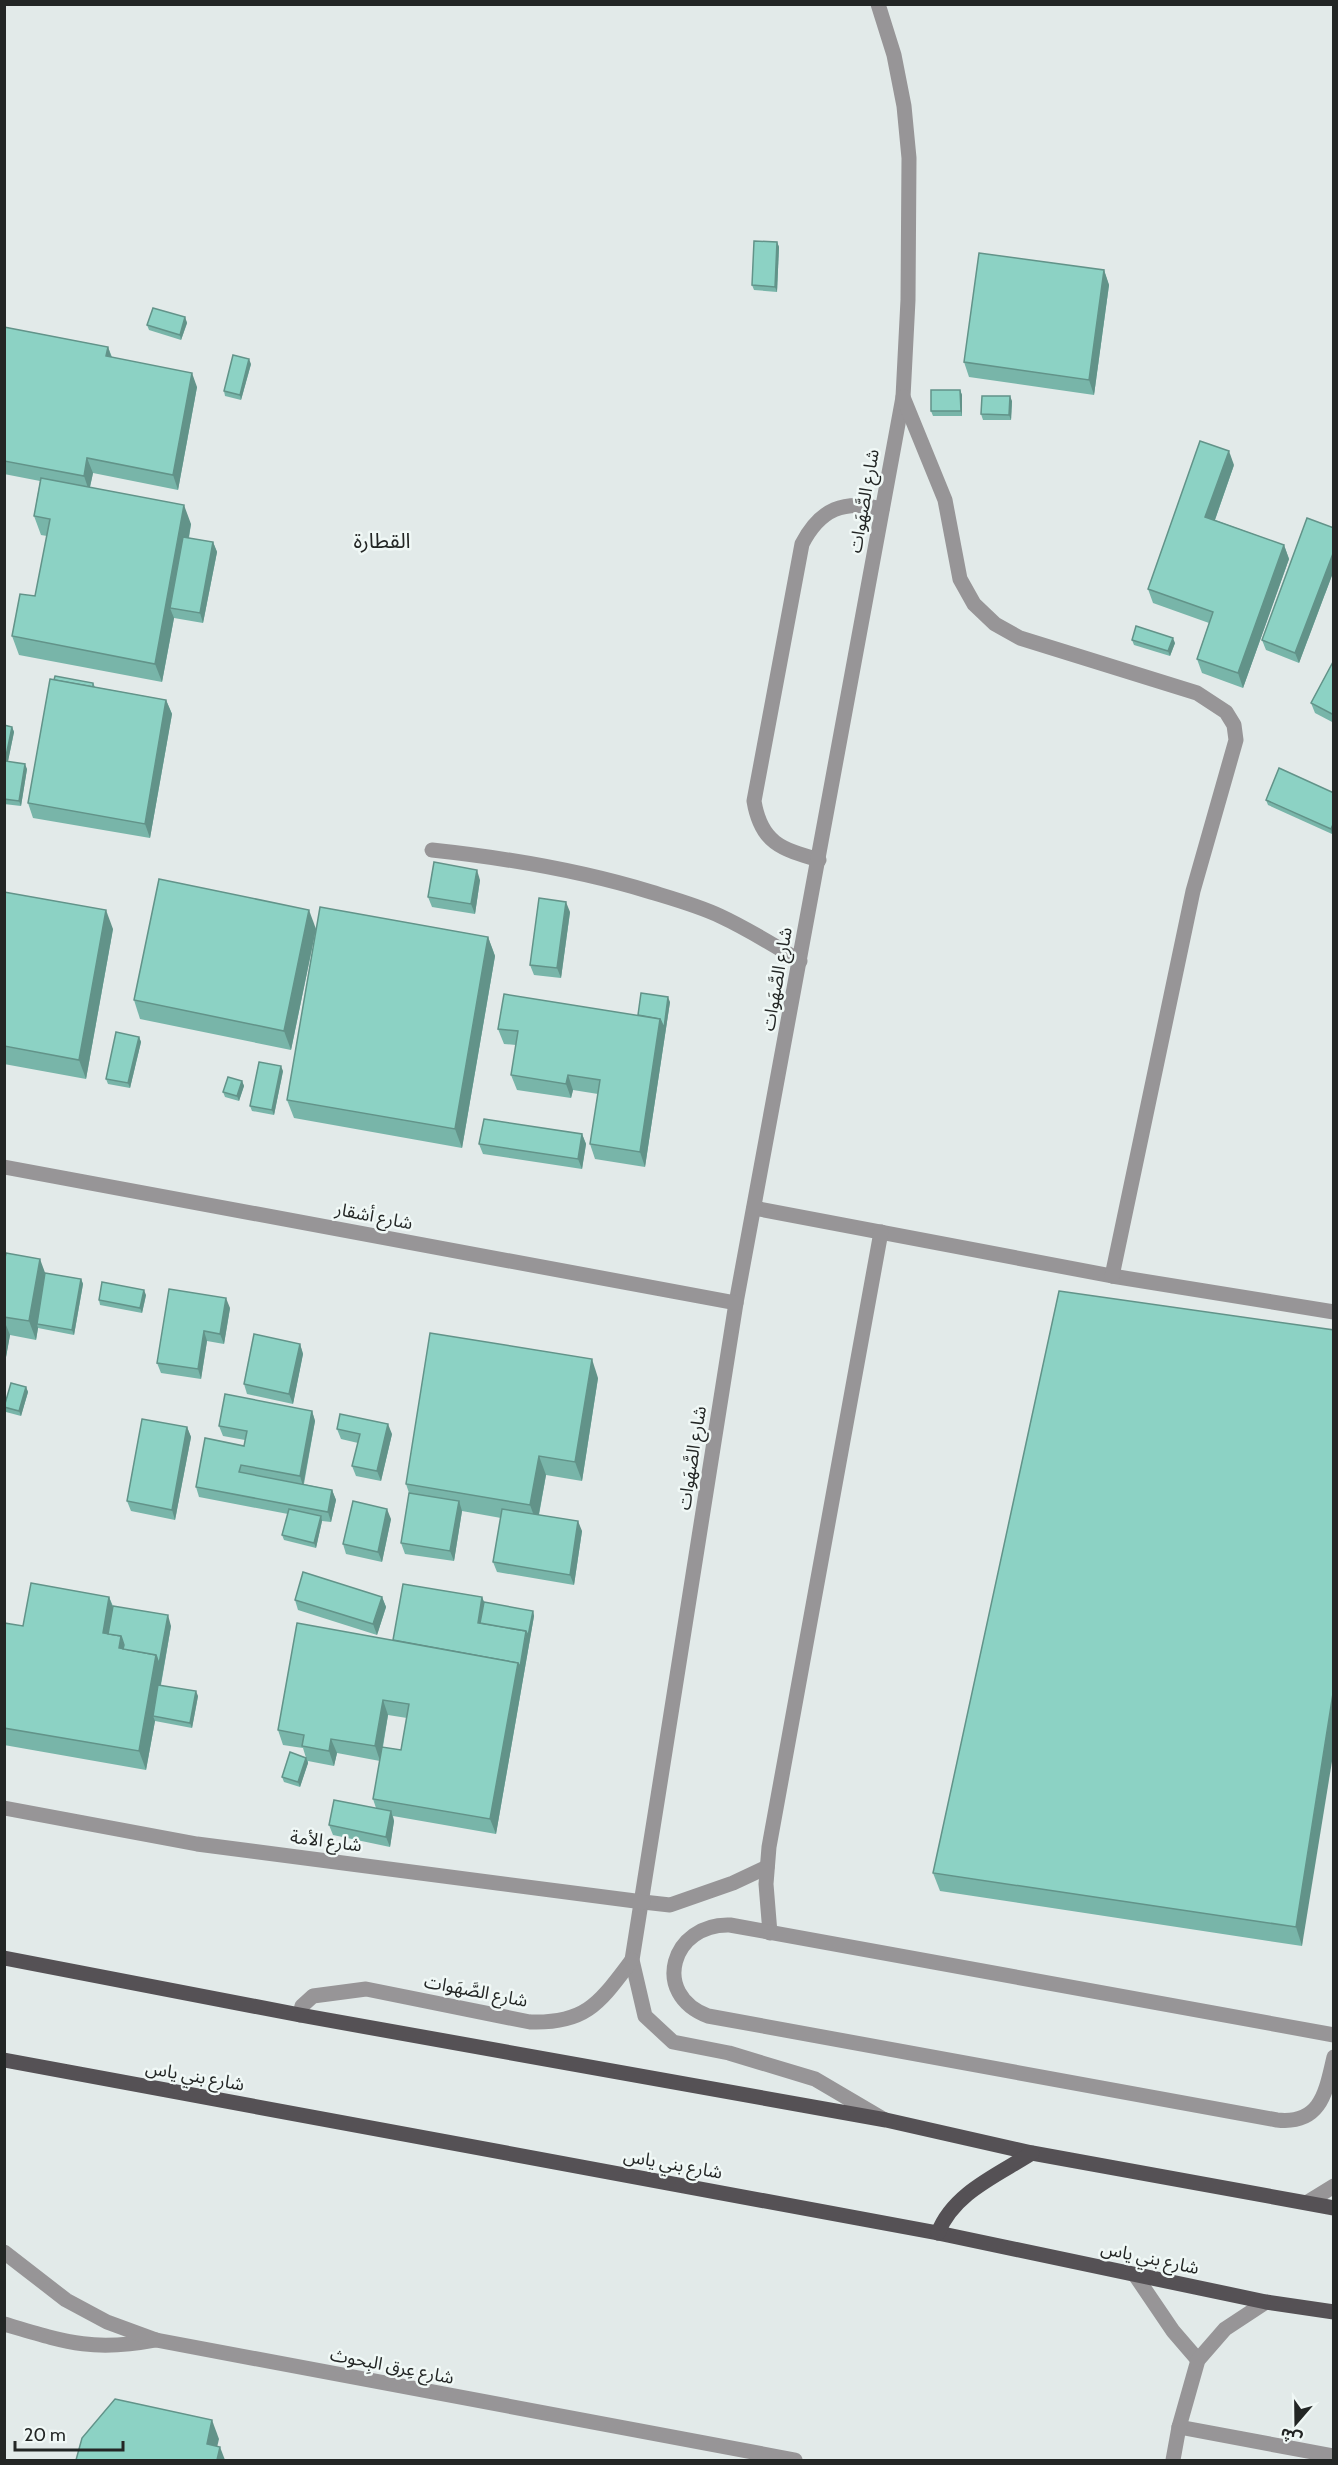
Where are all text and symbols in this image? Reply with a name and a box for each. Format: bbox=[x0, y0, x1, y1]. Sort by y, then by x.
street label: شارع الصَّهَوات bbox=[844, 447, 887, 555]
district label: القطارة bbox=[353, 528, 411, 553]
street label: شارع الصَّهَوات bbox=[757, 925, 800, 1033]
street label: شارع أشقار bbox=[332, 1197, 415, 1237]
street label: شارع الصَّهَوات bbox=[673, 1404, 714, 1512]
street label: شارع الأمة bbox=[289, 1826, 363, 1859]
street label: شارع الصَّهَوات bbox=[422, 1970, 530, 2015]
street label: شارع بني ياس bbox=[143, 2056, 246, 2098]
street label: شارع بني ياس bbox=[621, 2144, 724, 2186]
street label: شارع بني ياس bbox=[1098, 2237, 1201, 2282]
street label: شارع عِرق البِحوث bbox=[328, 2343, 456, 2392]
north arrow bbox=[1266, 2393, 1326, 2453]
scale bar bbox=[15, 2414, 123, 2452]
text: 20 m bbox=[24, 2424, 66, 2446]
text: ش bbox=[1277, 2424, 1305, 2449]

